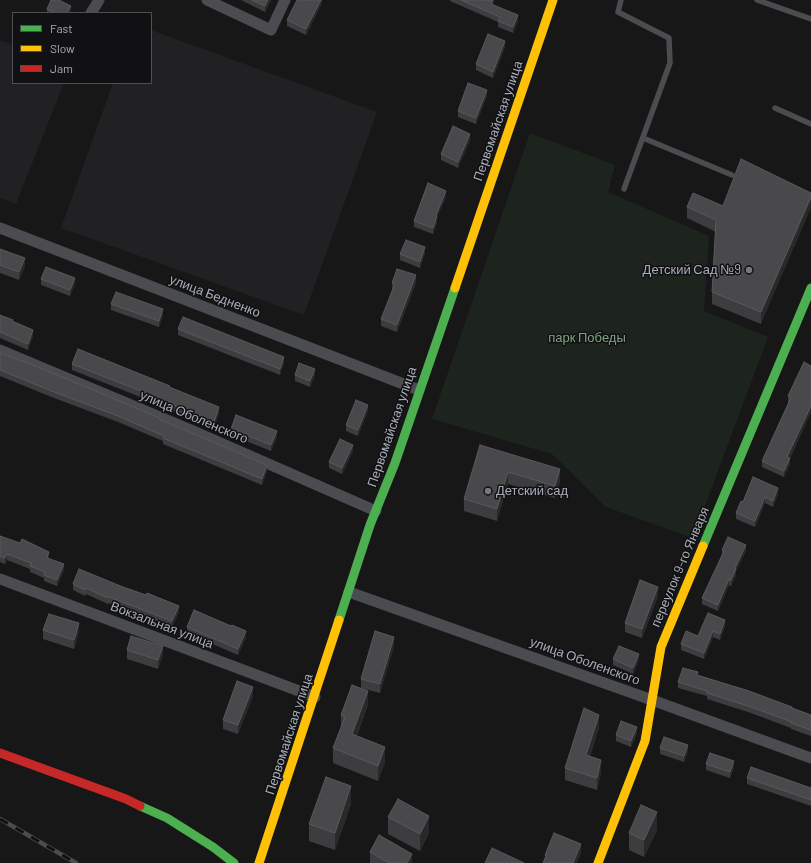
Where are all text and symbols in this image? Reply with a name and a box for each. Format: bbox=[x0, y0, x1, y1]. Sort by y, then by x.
legend bbox=[12, 12, 152, 84]
text: Fast bbox=[50, 21, 73, 35]
text: Slow bbox=[50, 41, 75, 55]
street label: Первомайская улица bbox=[470, 59, 526, 183]
text: Jam bbox=[50, 61, 73, 75]
place label: Детский Сад №9 bbox=[643, 262, 741, 278]
marker: Детский Сад №9 bbox=[744, 265, 754, 275]
street label: улица Бедненко bbox=[167, 272, 263, 320]
park label: парк Победы bbox=[548, 330, 626, 346]
street label: Первомайская улица bbox=[364, 365, 420, 489]
street label: улица Оболенского bbox=[138, 387, 250, 447]
place label: Детский сад bbox=[496, 483, 568, 499]
marker: Детский сад bbox=[483, 486, 493, 496]
street label: переулок 9-го Января bbox=[648, 505, 712, 629]
street label: Вокзальная улица bbox=[108, 598, 216, 652]
street label: улица Оболенского bbox=[528, 634, 642, 688]
street label: Первомайская улица bbox=[262, 672, 316, 796]

